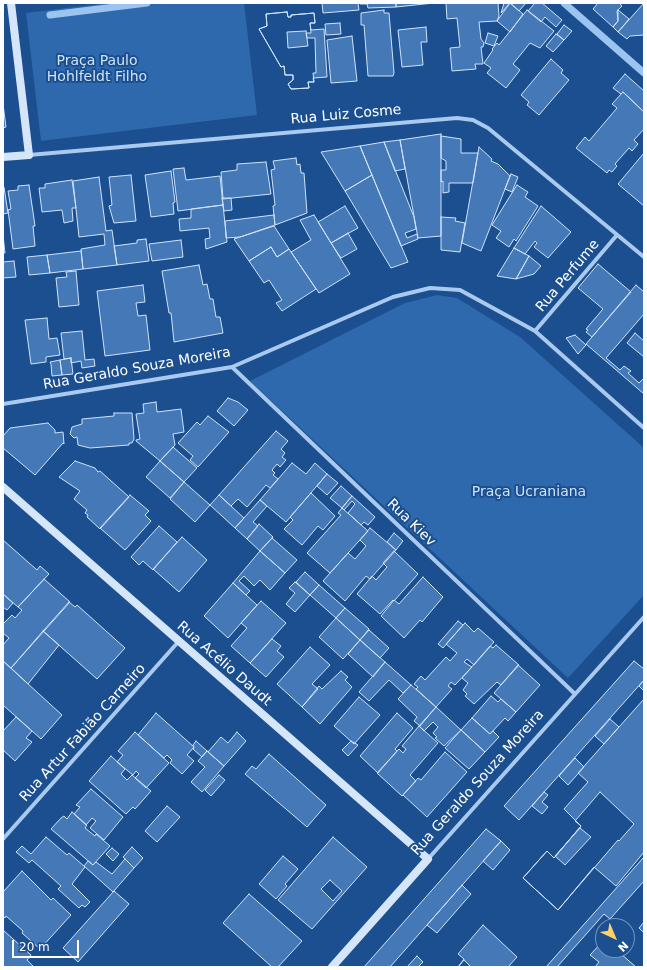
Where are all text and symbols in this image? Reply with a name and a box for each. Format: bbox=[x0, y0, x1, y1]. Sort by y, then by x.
park label: Praça Paulo Hohlfeldt Filho bbox=[47, 53, 147, 86]
street label: Rua Luiz Cosme bbox=[290, 102, 402, 128]
street label: Rua Perfume bbox=[533, 236, 603, 316]
street label: Rua Geraldo Souza Moreira bbox=[42, 344, 232, 394]
park label: Praça Ucraniana bbox=[472, 484, 586, 500]
street label: Rua Kiev bbox=[383, 496, 439, 550]
street label: Rua Acélio Daudt bbox=[173, 618, 275, 710]
street label: Rua Artur Fabião Carneiro bbox=[17, 661, 149, 805]
street label: Rua Geraldo Souza Moreira bbox=[408, 707, 548, 859]
north arrow bbox=[595, 918, 635, 958]
scale bar bbox=[14, 932, 81, 958]
text: N bbox=[615, 938, 631, 954]
text: 20 m bbox=[19, 940, 50, 954]

